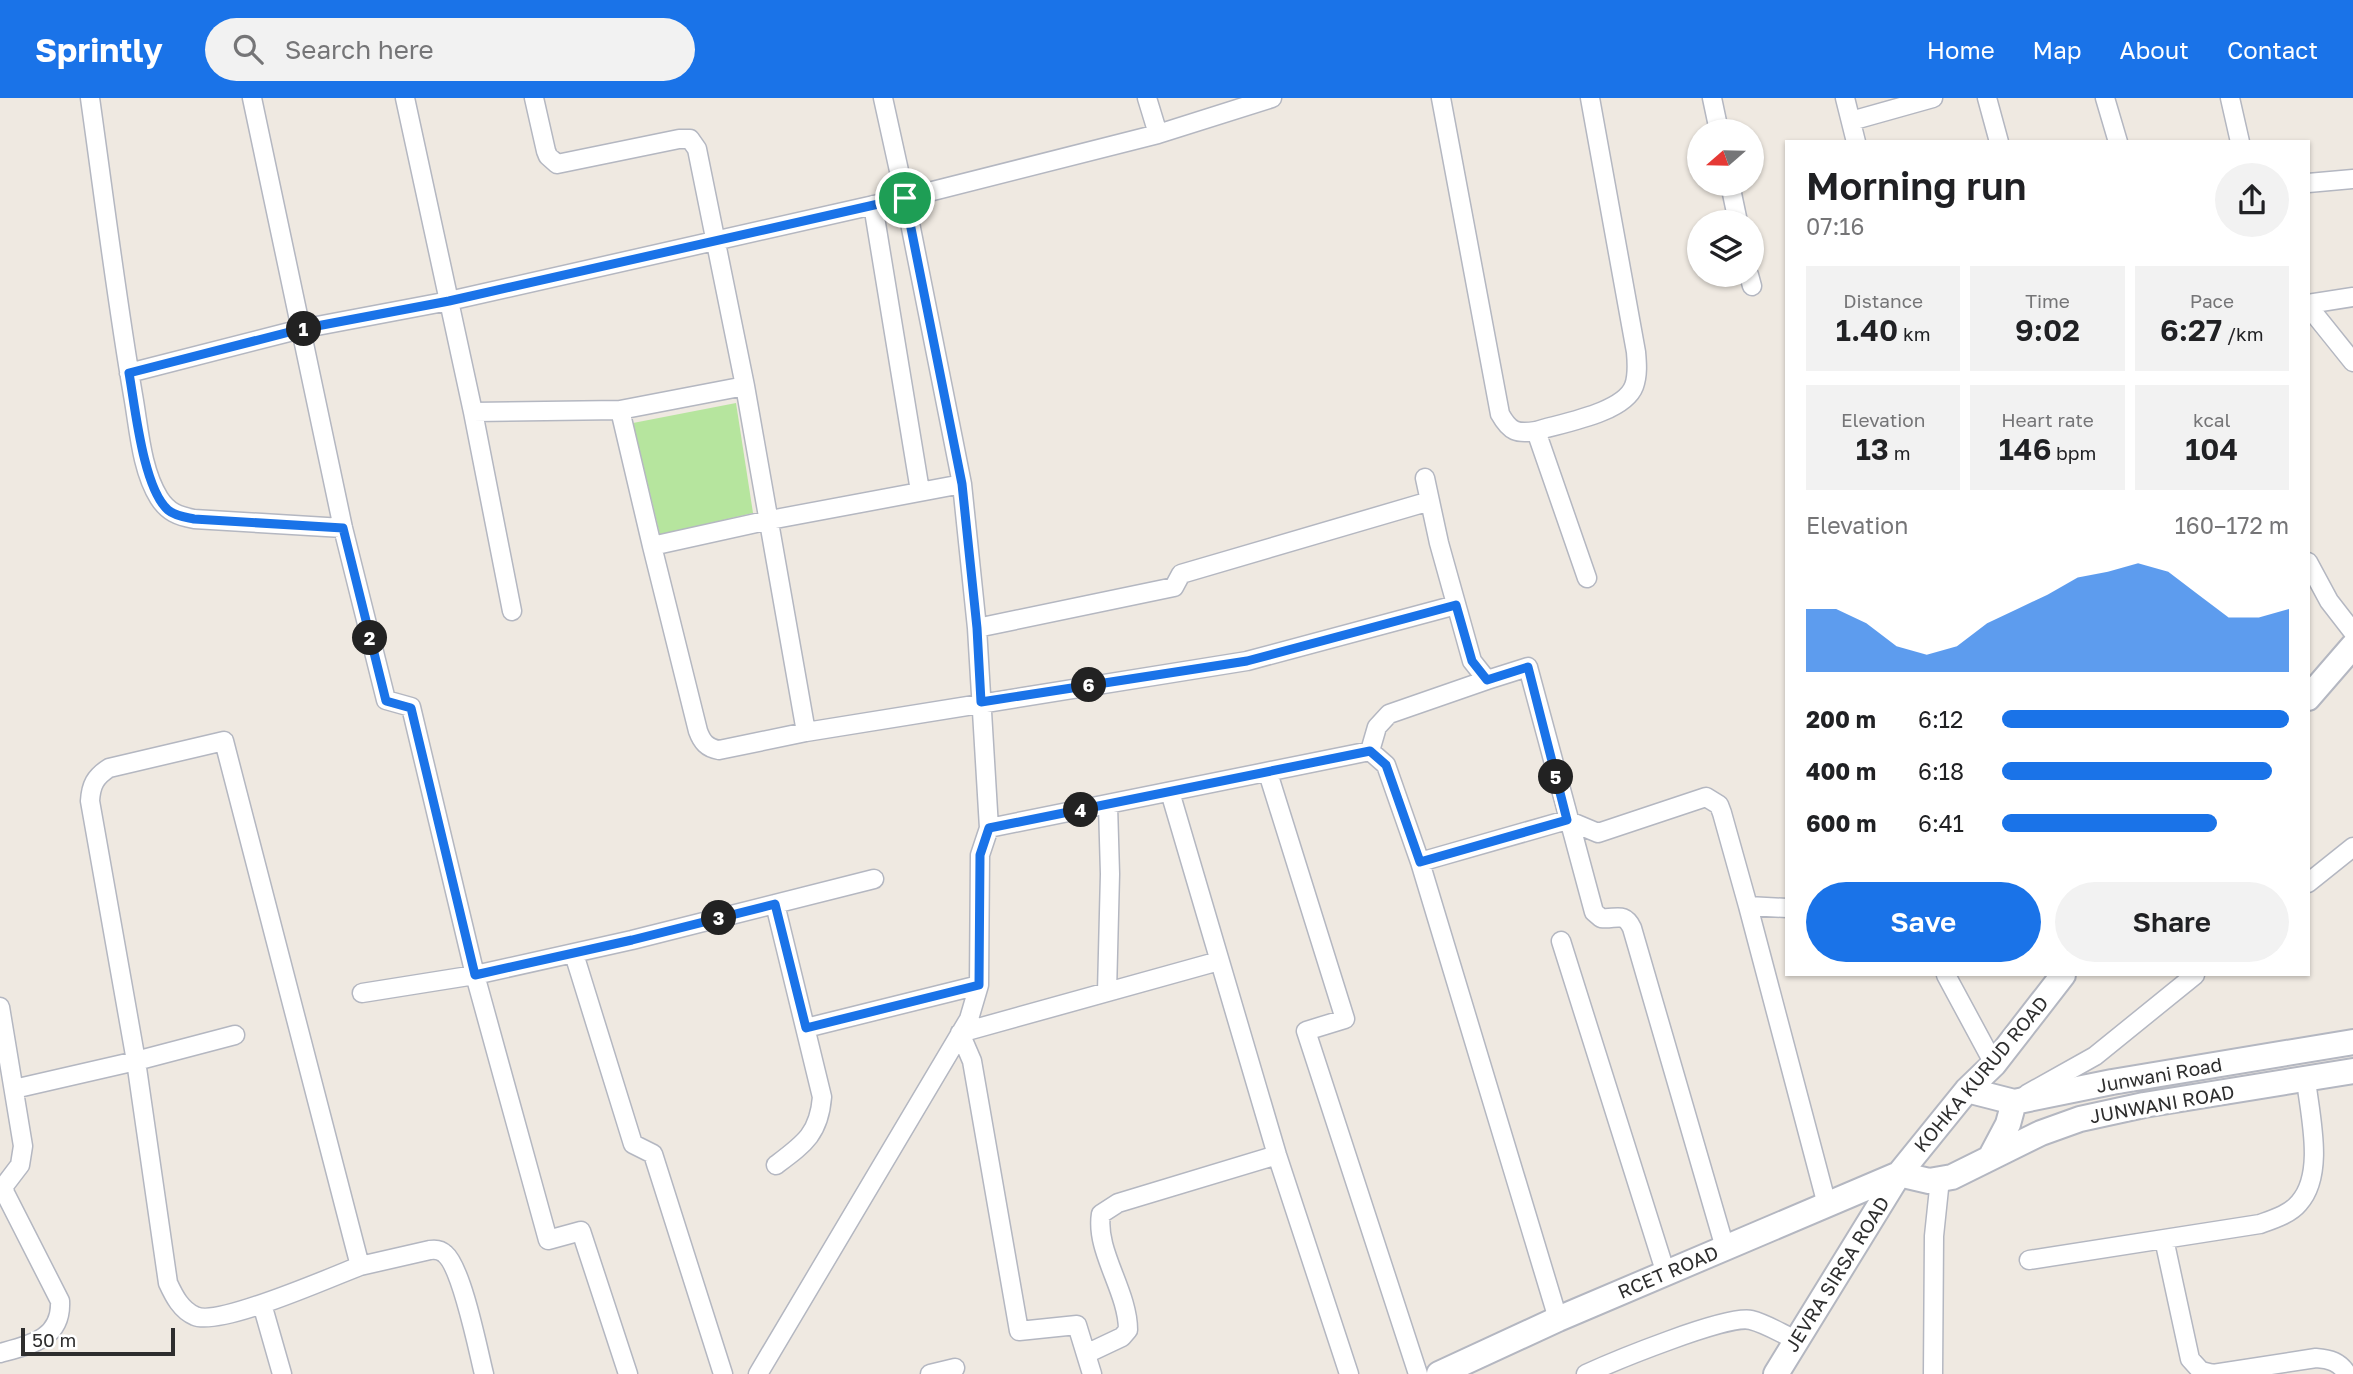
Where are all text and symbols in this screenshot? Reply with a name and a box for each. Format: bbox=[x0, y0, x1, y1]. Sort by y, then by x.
search box bbox=[205, 18, 695, 81]
text: Sprintly bbox=[35, 30, 163, 69]
icon: search bbox=[229, 30, 267, 68]
text: Search here bbox=[285, 34, 434, 65]
text: Home bbox=[1927, 35, 1995, 64]
text: Map bbox=[2033, 35, 2082, 64]
text: About bbox=[2120, 35, 2189, 64]
text: Contact bbox=[2227, 35, 2318, 64]
north arrow bbox=[1687, 119, 1764, 196]
map controls bbox=[1687, 119, 1764, 287]
text: Morning run bbox=[1806, 163, 2027, 208]
button: share bbox=[2215, 163, 2289, 237]
pin bbox=[875, 168, 935, 228]
icon: arrive bbox=[886, 179, 924, 217]
button: layers bbox=[1687, 210, 1764, 287]
text: 07:16 bbox=[1806, 212, 1864, 240]
text: Distance bbox=[1843, 289, 1923, 312]
text: Time bbox=[2025, 289, 2070, 312]
text: Pace bbox=[2190, 289, 2234, 312]
pin: 1 bbox=[286, 312, 322, 346]
text: 1.40 bbox=[1836, 312, 1898, 348]
text: 9:02 bbox=[2015, 312, 2080, 348]
text: 6:27 bbox=[2160, 312, 2222, 348]
text: 1 bbox=[299, 317, 308, 340]
text: km bbox=[1898, 322, 1931, 345]
text: /km bbox=[2222, 322, 2264, 345]
text: Elevation bbox=[1841, 408, 1925, 431]
text: Heart rate bbox=[2001, 408, 2094, 431]
text: kcal bbox=[2193, 408, 2231, 431]
text: 13 bbox=[1856, 431, 1889, 467]
text: 146 bbox=[1999, 431, 2051, 467]
text: 104 bbox=[2185, 431, 2238, 467]
text: m bbox=[1889, 441, 1911, 464]
text: bpm bbox=[2051, 441, 2096, 464]
text: Elevation bbox=[1806, 511, 1908, 539]
text: 160–172 m bbox=[2175, 511, 2289, 539]
pin: 2 bbox=[352, 620, 388, 656]
text: 2 bbox=[364, 626, 375, 649]
pin: 6 bbox=[1072, 668, 1106, 702]
text: 6 bbox=[1082, 673, 1095, 696]
text: 200 m bbox=[1806, 705, 1876, 733]
text: 6:12 bbox=[1918, 705, 1963, 733]
text: 400 m bbox=[1806, 757, 1876, 785]
text: 6:18 bbox=[1918, 757, 1964, 785]
pin: 5 bbox=[1538, 760, 1574, 794]
text: 5 bbox=[1550, 765, 1561, 788]
pin: 4 bbox=[1064, 792, 1098, 828]
text: 4 bbox=[1075, 798, 1086, 821]
text: 600 m bbox=[1806, 809, 1876, 837]
text: 6:41 bbox=[1918, 809, 1964, 837]
button: Save bbox=[1806, 882, 2041, 962]
button: Share bbox=[2055, 882, 2289, 962]
pin: 3 bbox=[702, 900, 736, 936]
text: 3 bbox=[713, 906, 724, 929]
street label: KOHKA KURUD ROAD bbox=[1909, 991, 2053, 1156]
street label: Junwani Road bbox=[2094, 1052, 2224, 1097]
street label: JUNWANI ROAD bbox=[2088, 1079, 2236, 1128]
street label: JEVRA SIRSA ROAD bbox=[1780, 1192, 1894, 1356]
street label: RCET ROAD bbox=[1614, 1240, 1721, 1303]
scale bar bbox=[21, 1325, 175, 1357]
text: 50 m bbox=[32, 1328, 76, 1351]

